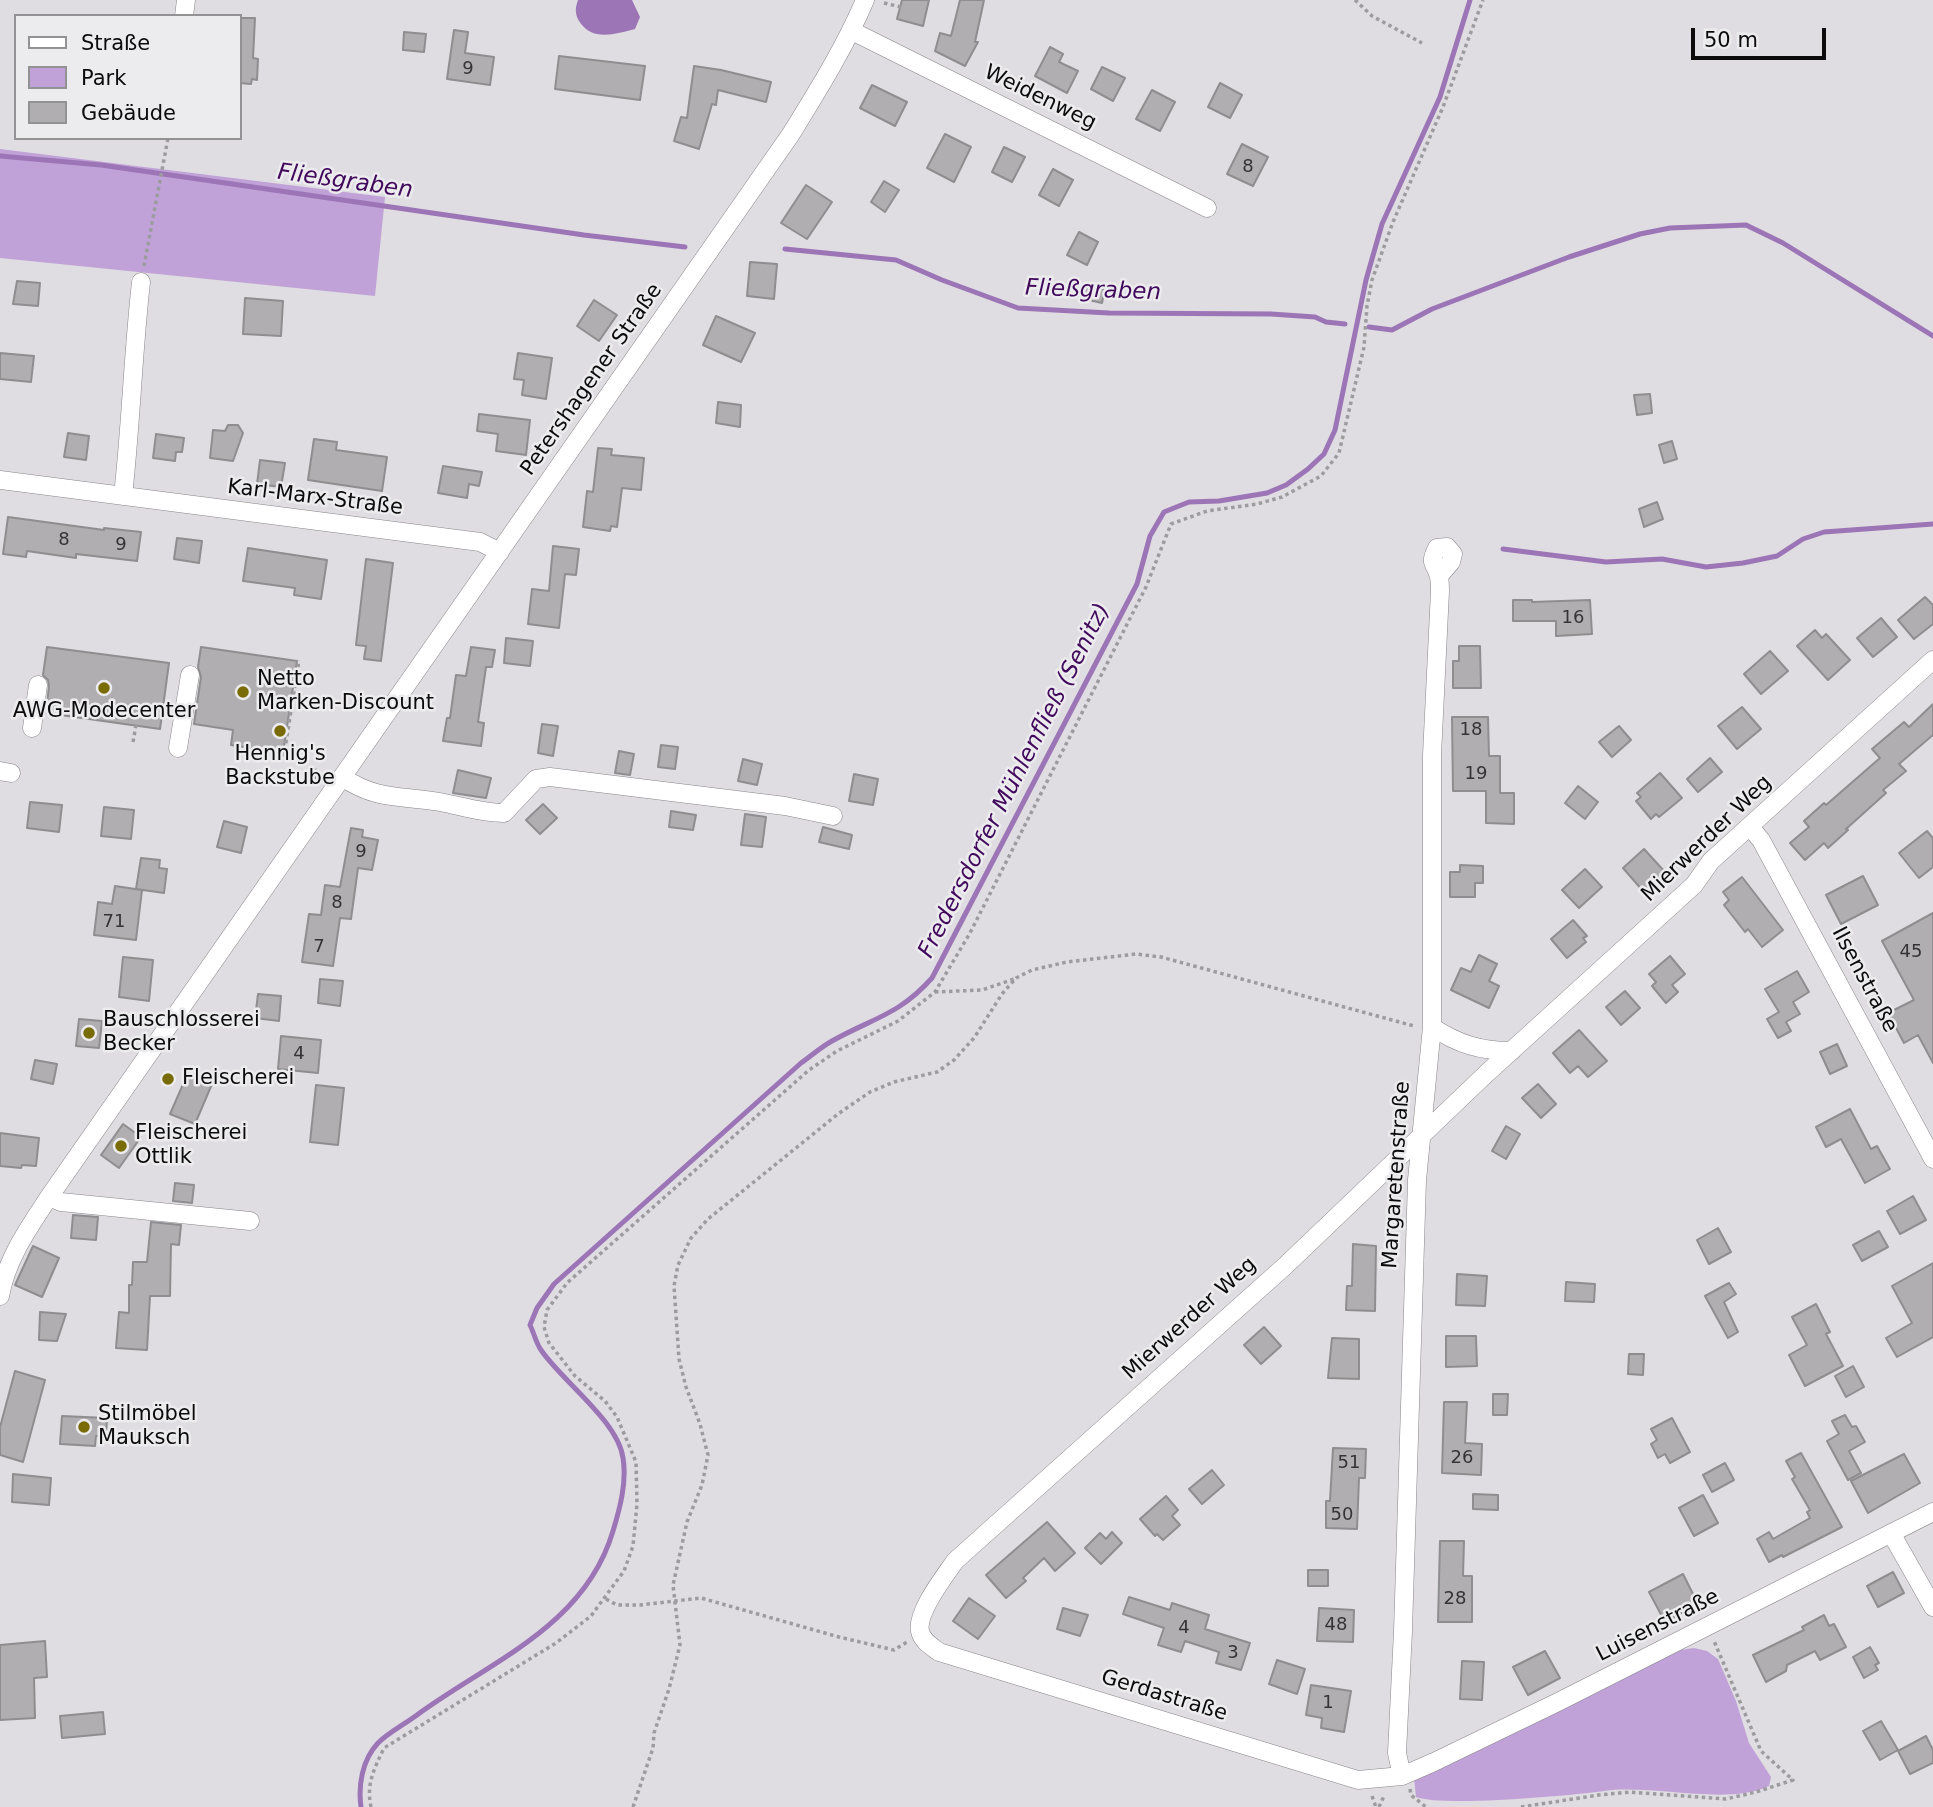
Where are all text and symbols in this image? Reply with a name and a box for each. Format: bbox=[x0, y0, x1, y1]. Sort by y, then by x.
legend bbox=[14, 14, 242, 140]
scale bar bbox=[1695, 14, 1830, 58]
text: 50 m bbox=[1704, 28, 1758, 52]
text: Straße bbox=[81, 31, 150, 55]
house number: 9 bbox=[462, 58, 474, 80]
street label: Weidenweg bbox=[980, 60, 1100, 136]
text: Park bbox=[81, 66, 126, 90]
text: Gebäude bbox=[81, 101, 176, 125]
house number: 8 bbox=[1242, 156, 1254, 178]
water label: Fließgraben bbox=[276, 159, 414, 205]
water label: Fließgraben bbox=[1024, 275, 1162, 307]
street label: Petershagener Straße bbox=[516, 279, 668, 481]
street label: Karl-Marx-Straße bbox=[226, 475, 404, 521]
house number: 8 bbox=[58, 529, 70, 551]
house number: 9 bbox=[115, 534, 127, 556]
water label: Fredersdorfer Mühlenfließ (Senitz) bbox=[913, 599, 1117, 963]
house number: 16 bbox=[1562, 607, 1584, 629]
place label: Netto Marken-Discount bbox=[257, 667, 434, 717]
marker: AWG-Modecenter bbox=[96, 680, 112, 696]
marker: Netto Marken-Discount bbox=[235, 684, 251, 700]
place label: AWG-Modecenter bbox=[13, 699, 195, 725]
house number: 18 bbox=[1460, 719, 1482, 741]
marker: Hennig's Backstube bbox=[272, 723, 288, 739]
place label: Hennig's Backstube bbox=[225, 742, 335, 792]
house number: 19 bbox=[1465, 763, 1487, 785]
street label: Mierwerder Weg bbox=[1637, 770, 1777, 908]
house number: 9 bbox=[355, 841, 367, 863]
house number: 8 bbox=[331, 892, 343, 914]
house number: 71 bbox=[103, 911, 125, 933]
street label: Ilsenstraße bbox=[1826, 923, 1902, 1037]
house number: 7 bbox=[313, 936, 325, 958]
house number: 45 bbox=[1900, 941, 1922, 963]
place label: Bauschlosserei Becker bbox=[103, 1008, 260, 1058]
marker: Bauschlosserei Becker bbox=[81, 1025, 97, 1041]
house number: 4 bbox=[293, 1043, 305, 1065]
place label: Fleischerei bbox=[182, 1066, 294, 1092]
marker: Fleischerei bbox=[160, 1071, 176, 1087]
street label: Margaretenstraße bbox=[1378, 1080, 1416, 1270]
place label: Fleischerei Ottlik bbox=[135, 1121, 247, 1171]
marker: Fleischerei Ottlik bbox=[113, 1138, 129, 1154]
street label: Mierwerder Weg bbox=[1118, 1252, 1262, 1386]
place label: Stilmöbel Mauksch bbox=[98, 1402, 197, 1452]
marker: Stilmöbel Mauksch bbox=[76, 1419, 92, 1435]
house number: 26 bbox=[1451, 1447, 1473, 1469]
house number: 51 bbox=[1338, 1452, 1360, 1474]
house number: 50 bbox=[1331, 1504, 1353, 1526]
street label: Luisenstraße bbox=[1592, 1584, 1724, 1668]
house number: 28 bbox=[1444, 1588, 1466, 1610]
house number: 48 bbox=[1325, 1614, 1347, 1636]
house number: 4 bbox=[1178, 1617, 1190, 1639]
house number: 3 bbox=[1227, 1642, 1239, 1664]
street label: Gerdastraße bbox=[1098, 1665, 1230, 1727]
house number: 1 bbox=[1322, 1692, 1334, 1714]

